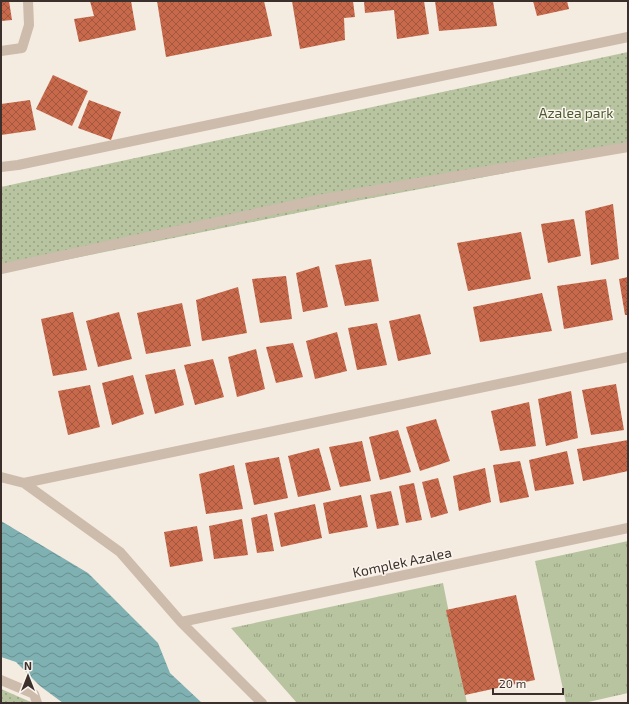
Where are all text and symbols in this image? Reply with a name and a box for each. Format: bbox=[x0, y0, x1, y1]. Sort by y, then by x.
park label: Azalea park bbox=[539, 104, 613, 121]
street label: Komplek Azalea bbox=[351, 543, 453, 581]
north arrow bbox=[8, 656, 48, 696]
text: N bbox=[24, 659, 32, 672]
scale bar bbox=[493, 670, 563, 696]
text: 20 m bbox=[499, 676, 526, 690]

